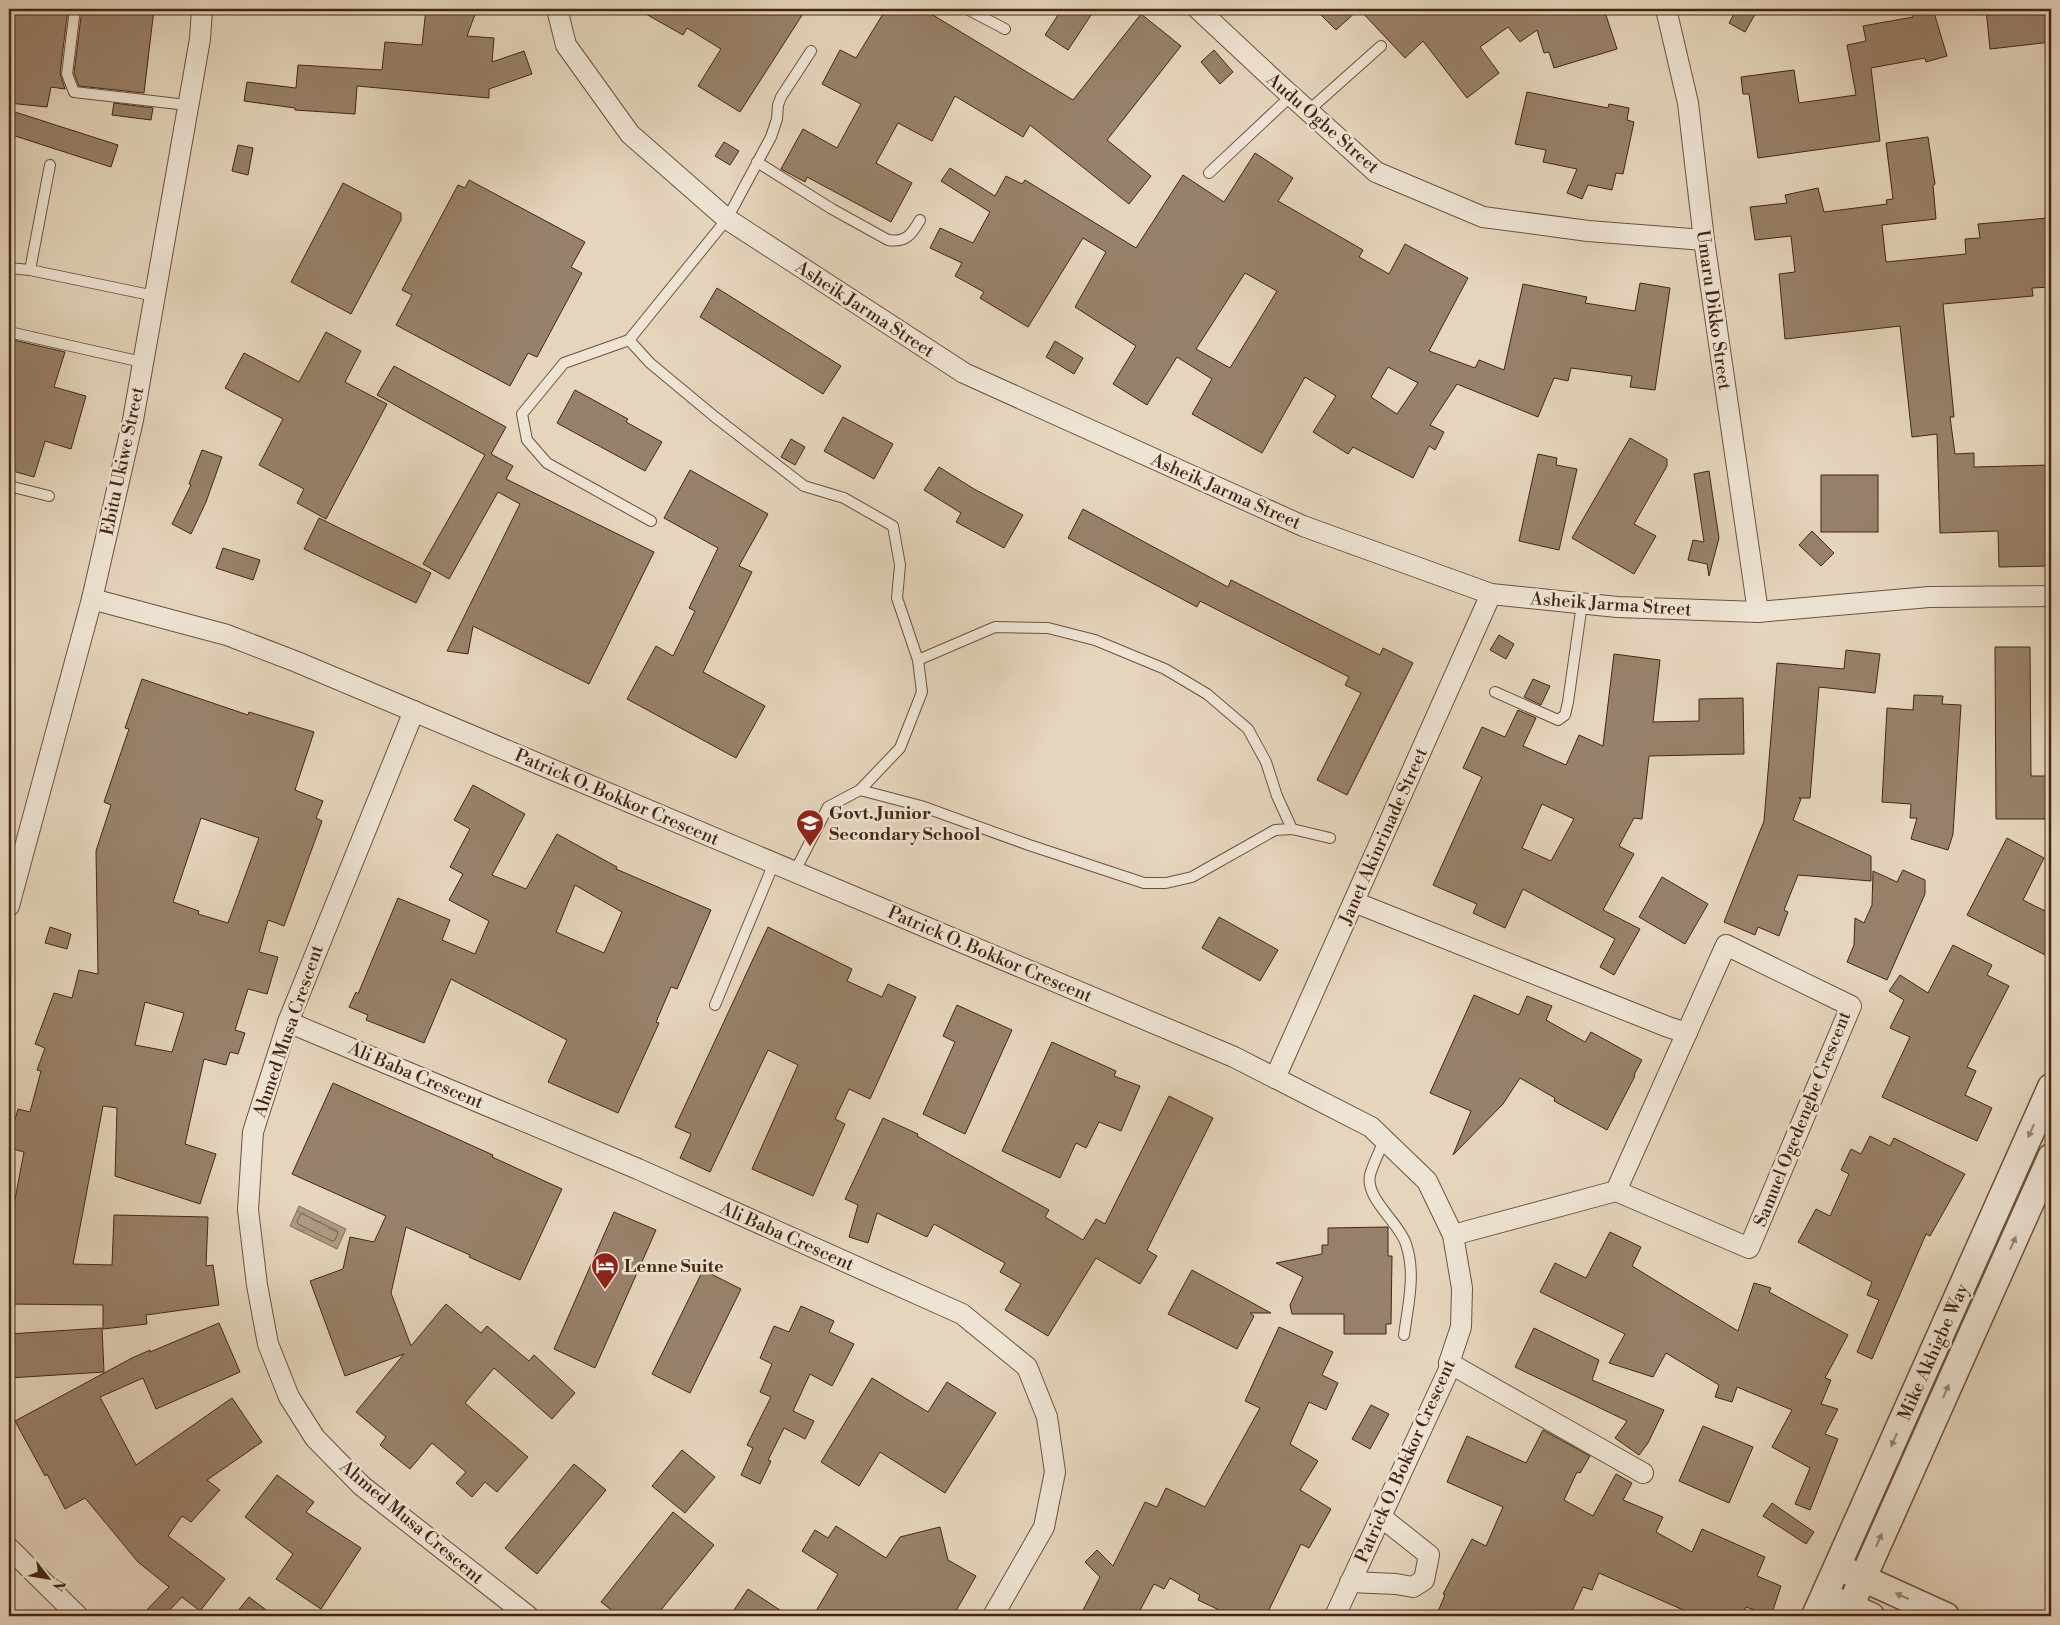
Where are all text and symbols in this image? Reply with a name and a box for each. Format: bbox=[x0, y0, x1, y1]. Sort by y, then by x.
street label: Audu Ogbe Street bbox=[1261, 67, 1384, 179]
street label: Umaru Dikko Street bbox=[1691, 229, 1736, 392]
street label: Asheik Jarma Street bbox=[790, 255, 939, 363]
street label: Ebitu Ukiwe Street bbox=[96, 384, 150, 538]
street label: Asheik Jarma Street bbox=[1146, 448, 1305, 535]
street label: Asheik Jarma Street bbox=[1529, 587, 1693, 622]
street label: Patrick O. Bokkor Crescent bbox=[511, 744, 723, 851]
street label: Janet Akinrinade Street bbox=[1334, 744, 1433, 929]
place label: Govt. Junior Secondary School bbox=[829, 802, 980, 846]
school or university icon: Govt. Junior Secondary School bbox=[795, 808, 825, 847]
street label: Patrick O. Bokkor Crescent bbox=[884, 901, 1096, 1008]
street label: Ahmed Musa Crescent bbox=[248, 941, 329, 1121]
street label: Samuel Ogedengbe Crescent bbox=[1749, 1007, 1857, 1230]
street label: Ali Baba Crescent bbox=[344, 1036, 487, 1115]
one-way arrow bbox=[2027, 1124, 2035, 1138]
street label: Ali Baba Crescent bbox=[715, 1196, 858, 1277]
one-way arrow bbox=[2009, 1236, 2017, 1250]
hotel icon: Lenne Suite bbox=[590, 1251, 620, 1290]
place label: Lenne Suite bbox=[624, 1255, 724, 1278]
street label: Mike Akhigbe Way bbox=[1893, 1280, 1974, 1424]
street label: Patrick O. Bokkor Crescent bbox=[1350, 1355, 1461, 1566]
one-way arrow bbox=[1942, 1384, 1950, 1398]
one-way arrow bbox=[1889, 1433, 1897, 1447]
street label: Ahmed Musa Crescent bbox=[334, 1455, 489, 1590]
one-way arrow bbox=[1876, 1533, 1884, 1547]
north arrow bbox=[22, 1552, 72, 1602]
text: N bbox=[48, 1575, 69, 1594]
one-way arrow bbox=[1895, 1592, 1909, 1600]

